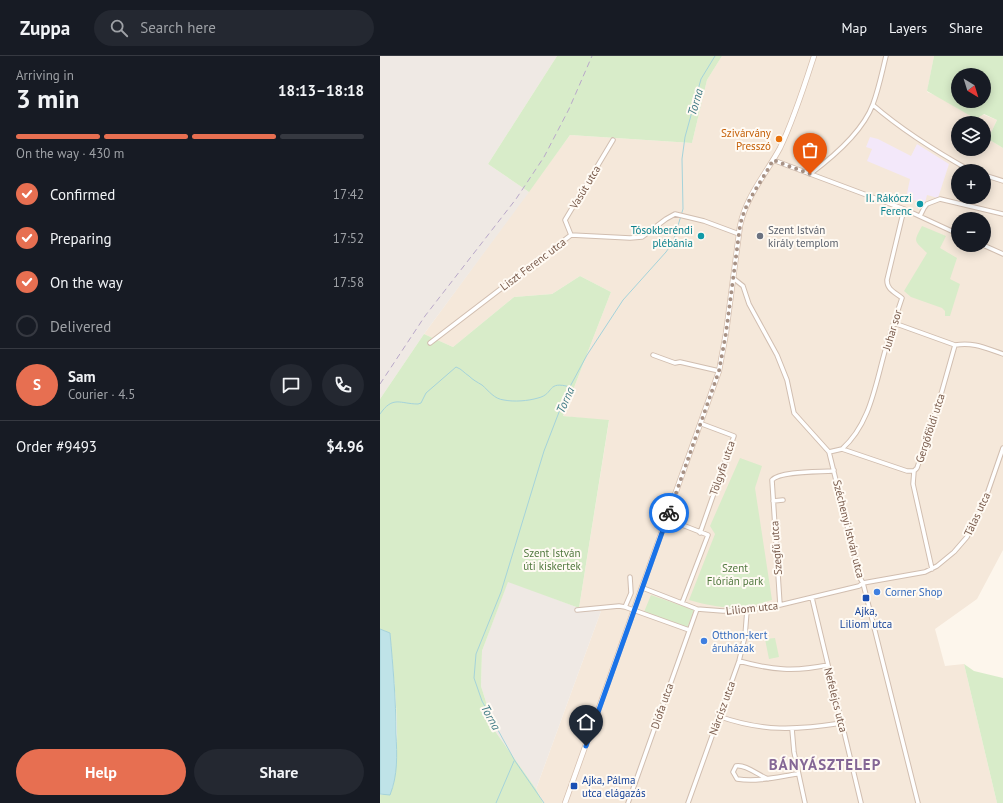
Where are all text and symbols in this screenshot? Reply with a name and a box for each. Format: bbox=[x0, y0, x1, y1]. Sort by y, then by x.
search box bbox=[94, 10, 374, 46]
text: Zuppa bbox=[20, 16, 70, 40]
icon: search bbox=[108, 17, 130, 39]
text: Search here bbox=[140, 18, 216, 37]
text: Map bbox=[841, 19, 867, 37]
text: Layers bbox=[889, 19, 927, 37]
text: Share bbox=[949, 19, 983, 37]
text: Arriving in bbox=[16, 67, 74, 84]
north arrow bbox=[951, 68, 991, 108]
map controls bbox=[951, 68, 991, 252]
text: 18:13–18:18 bbox=[278, 81, 364, 100]
text: 3 min bbox=[16, 82, 79, 115]
water label: Torna bbox=[684, 87, 706, 117]
button: layers bbox=[951, 116, 991, 156]
place label: Szivárvány Presszó bbox=[721, 126, 772, 153]
pin bbox=[793, 133, 827, 174]
marker: Szivárvány Presszó bbox=[774, 134, 784, 144]
icon: bag bbox=[799, 139, 821, 161]
text: On the way · 430 m bbox=[16, 145, 124, 162]
street label: Vasút utca bbox=[566, 163, 603, 212]
button: + bbox=[951, 164, 991, 204]
icon: check bbox=[16, 183, 38, 205]
text: Confirmed bbox=[50, 185, 115, 204]
text: 17:42 bbox=[333, 186, 364, 203]
place label: II. Rákóczi Ferenc bbox=[866, 191, 912, 218]
marker: II. Rákóczi Ferenc bbox=[915, 199, 925, 209]
button: − bbox=[951, 212, 991, 252]
place label: Tósokberéndi plébánia bbox=[631, 223, 693, 250]
place label: Szent István király templom bbox=[768, 223, 838, 250]
icon: check bbox=[16, 227, 38, 249]
text: Preparing bbox=[50, 229, 112, 248]
text: 17:52 bbox=[333, 230, 364, 247]
marker: Tósokberéndi plébánia bbox=[696, 231, 706, 241]
marker: Szent István király templom bbox=[755, 231, 765, 241]
street label: Liszt Ferenc utca bbox=[497, 235, 569, 293]
icon: check bbox=[16, 271, 38, 293]
text: On the way bbox=[50, 273, 123, 292]
text: 17:58 bbox=[333, 274, 364, 291]
street label: Juhar sor bbox=[879, 308, 905, 353]
text: Delivered bbox=[50, 317, 111, 336]
button: chat bbox=[270, 364, 312, 406]
button: phone bbox=[322, 364, 364, 406]
text: Sam bbox=[68, 367, 95, 386]
text: S bbox=[33, 375, 41, 394]
water label: Torna bbox=[553, 384, 577, 415]
text: Courier · 4.5 bbox=[68, 386, 135, 403]
street label: Gergőföldi utca bbox=[912, 392, 948, 464]
text: Order #9493 bbox=[16, 437, 97, 456]
text: $4.96 bbox=[326, 437, 364, 456]
street label: Tölgyfa utca bbox=[706, 439, 738, 497]
street label: Széchenyi István utca bbox=[830, 478, 868, 580]
street label: Tálas utca bbox=[961, 490, 993, 538]
courier bbox=[649, 493, 689, 533]
icon: bike bbox=[658, 502, 680, 524]
street label: Szegfű utca bbox=[767, 520, 785, 576]
park label: Szent István úti kiskertek bbox=[523, 546, 582, 573]
park label: Szent Flórián park bbox=[707, 561, 764, 588]
place label: Corner Shop bbox=[885, 585, 943, 599]
marker: Corner Shop bbox=[872, 587, 882, 597]
marker: Ajka, Liliom utca bbox=[861, 593, 871, 603]
street label: Liliom utca bbox=[725, 598, 779, 618]
place label: Ajka, Liliom utca bbox=[840, 604, 892, 631]
place label: Otthon-kert áruházak bbox=[712, 628, 768, 655]
marker: Otthon-kert áruházak bbox=[699, 636, 709, 646]
street label: Nefelejcs utca bbox=[821, 666, 851, 734]
street label: Nárcisz utca bbox=[706, 679, 738, 737]
street label: Diófa utca bbox=[648, 681, 676, 731]
water label: Torna bbox=[478, 702, 504, 733]
pin bbox=[569, 705, 603, 746]
icon: home bbox=[575, 711, 597, 733]
button: Help bbox=[16, 749, 186, 795]
button: Share bbox=[194, 749, 364, 795]
district label: BÁNYÁSZTELEP bbox=[769, 755, 881, 774]
place label: Ajka, Pálma utca elágazás bbox=[582, 773, 646, 800]
marker: Ajka, Pálma utca elágazás bbox=[569, 781, 579, 791]

